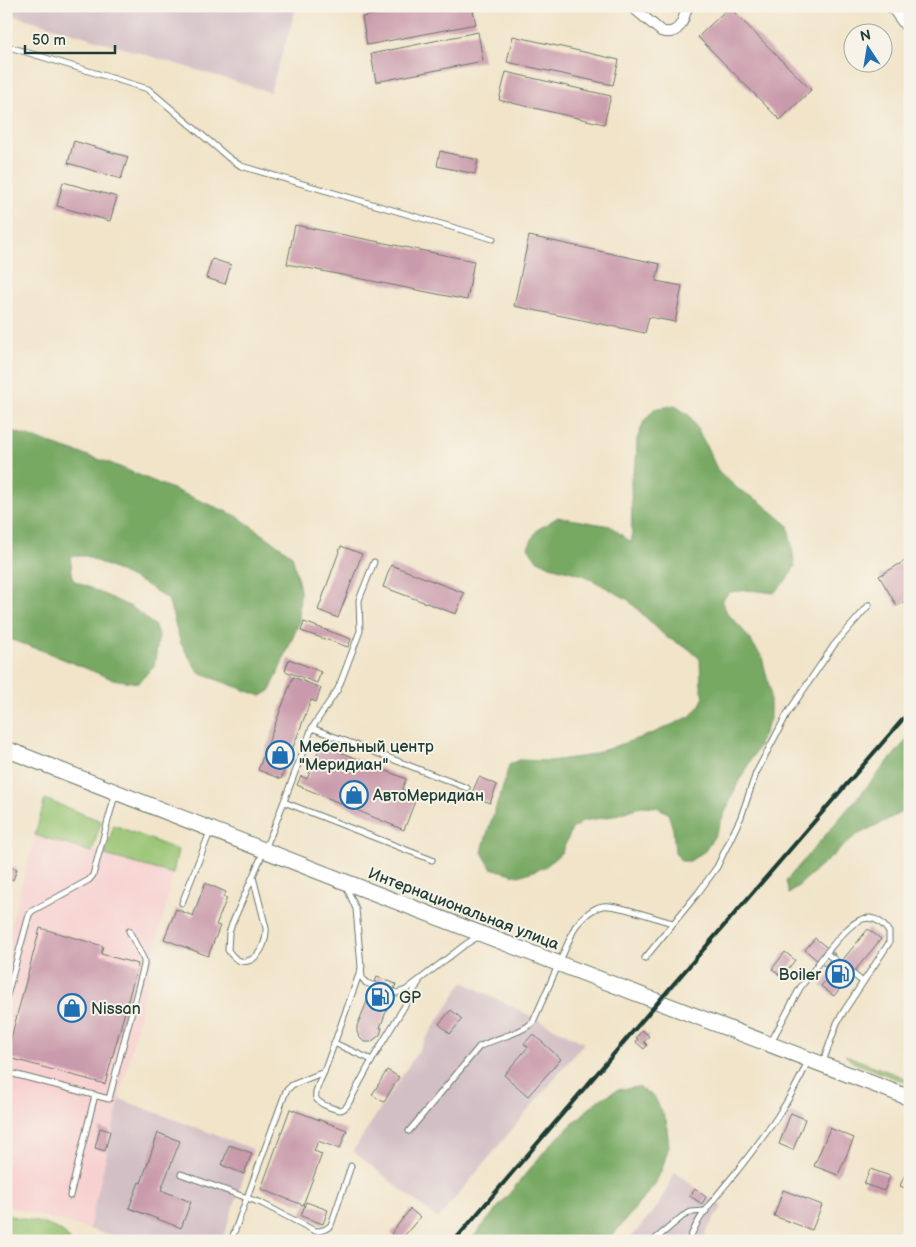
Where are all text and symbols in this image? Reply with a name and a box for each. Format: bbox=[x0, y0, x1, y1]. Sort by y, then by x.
scale bar bbox=[25, 22, 115, 54]
north arrow bbox=[844, 22, 894, 72]
text: N bbox=[858, 26, 872, 45]
text: 50 m bbox=[32, 31, 66, 50]
place label: Мебельный центр "Меридиан" bbox=[299, 738, 434, 775]
shop icon: Мебельный центр "Меридиан" bbox=[265, 740, 295, 770]
shop icon: АвтоМеридиан bbox=[339, 780, 369, 810]
place label: АвтоМеридиан bbox=[372, 787, 484, 806]
street label: Интернациональная улица bbox=[365, 864, 562, 955]
fuel station icon: Boiler bbox=[825, 959, 855, 989]
place label: Boiler bbox=[778, 966, 821, 985]
fuel station icon: GP bbox=[365, 982, 395, 1012]
place label: GP bbox=[399, 989, 421, 1008]
shop icon: Nissan bbox=[57, 993, 87, 1023]
place label: Nissan bbox=[91, 1000, 141, 1019]

